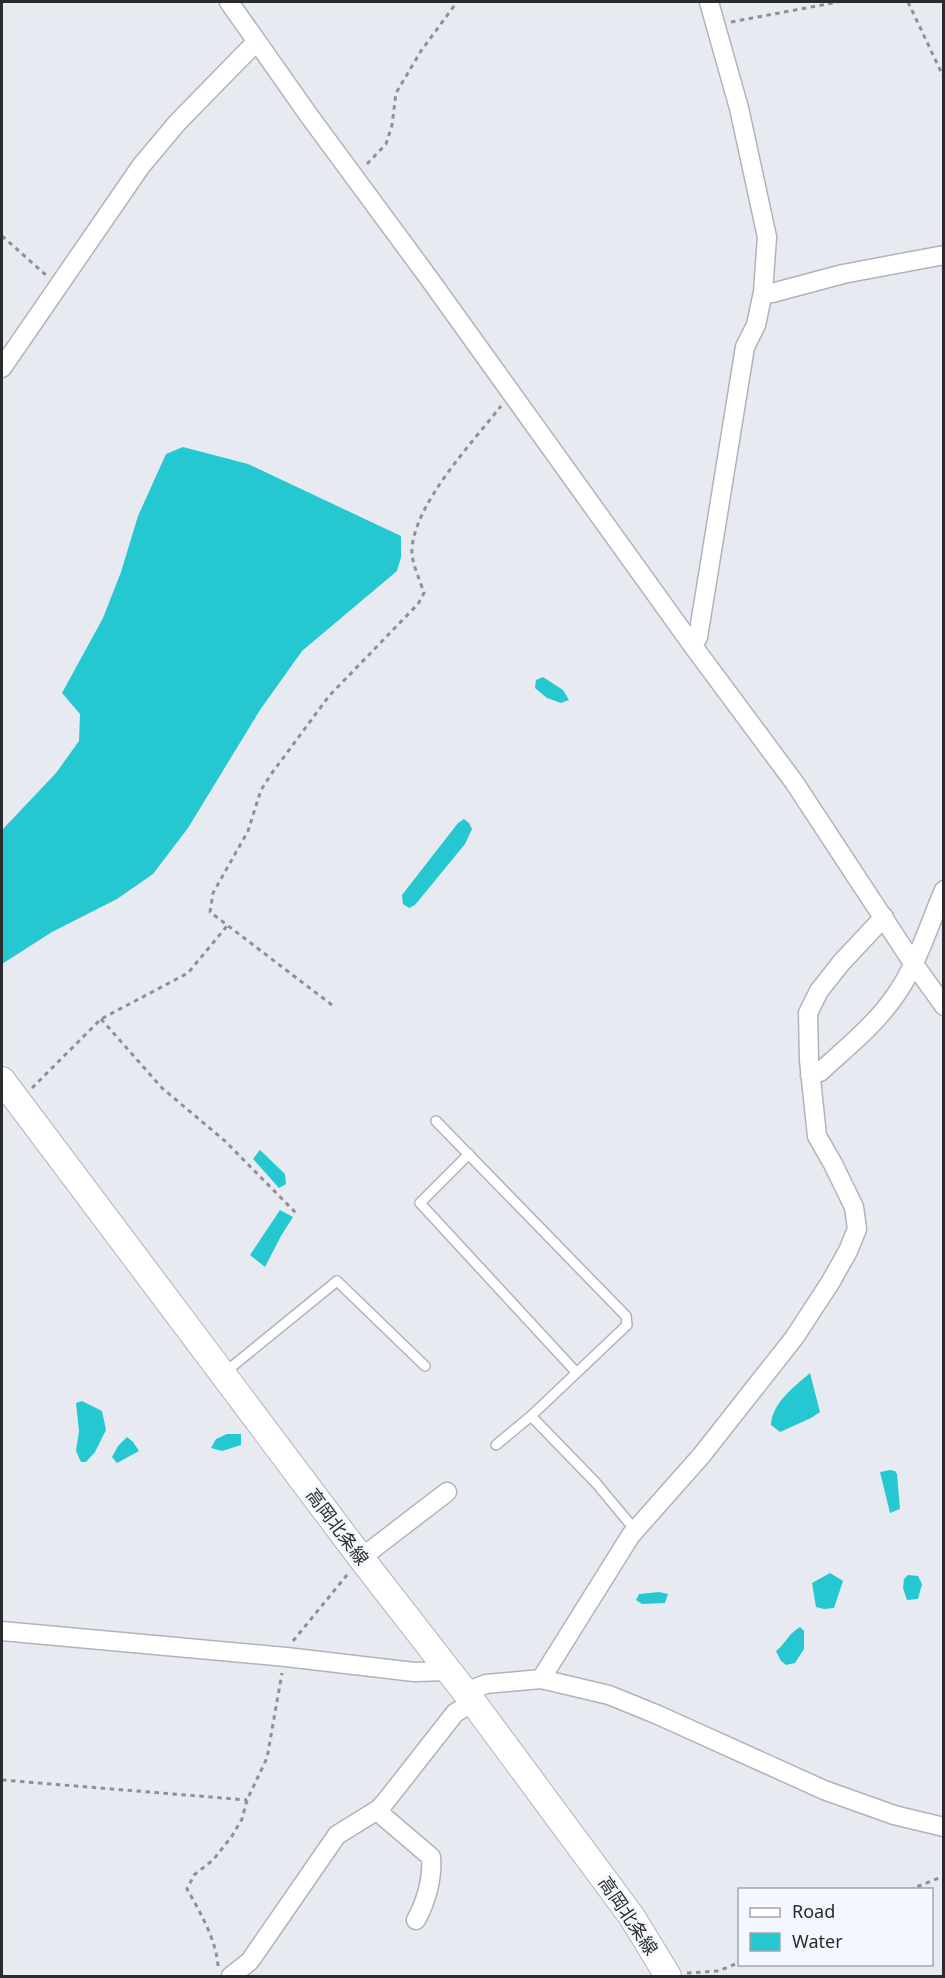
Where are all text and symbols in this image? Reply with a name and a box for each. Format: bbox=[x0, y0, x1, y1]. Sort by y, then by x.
street label: 高岡北条線 bbox=[301, 1483, 374, 1570]
street label: 高岡北条線 bbox=[594, 1871, 664, 1959]
legend bbox=[738, 1888, 933, 1966]
text: Road bbox=[792, 1899, 835, 1923]
text: Water bbox=[792, 1929, 843, 1953]

